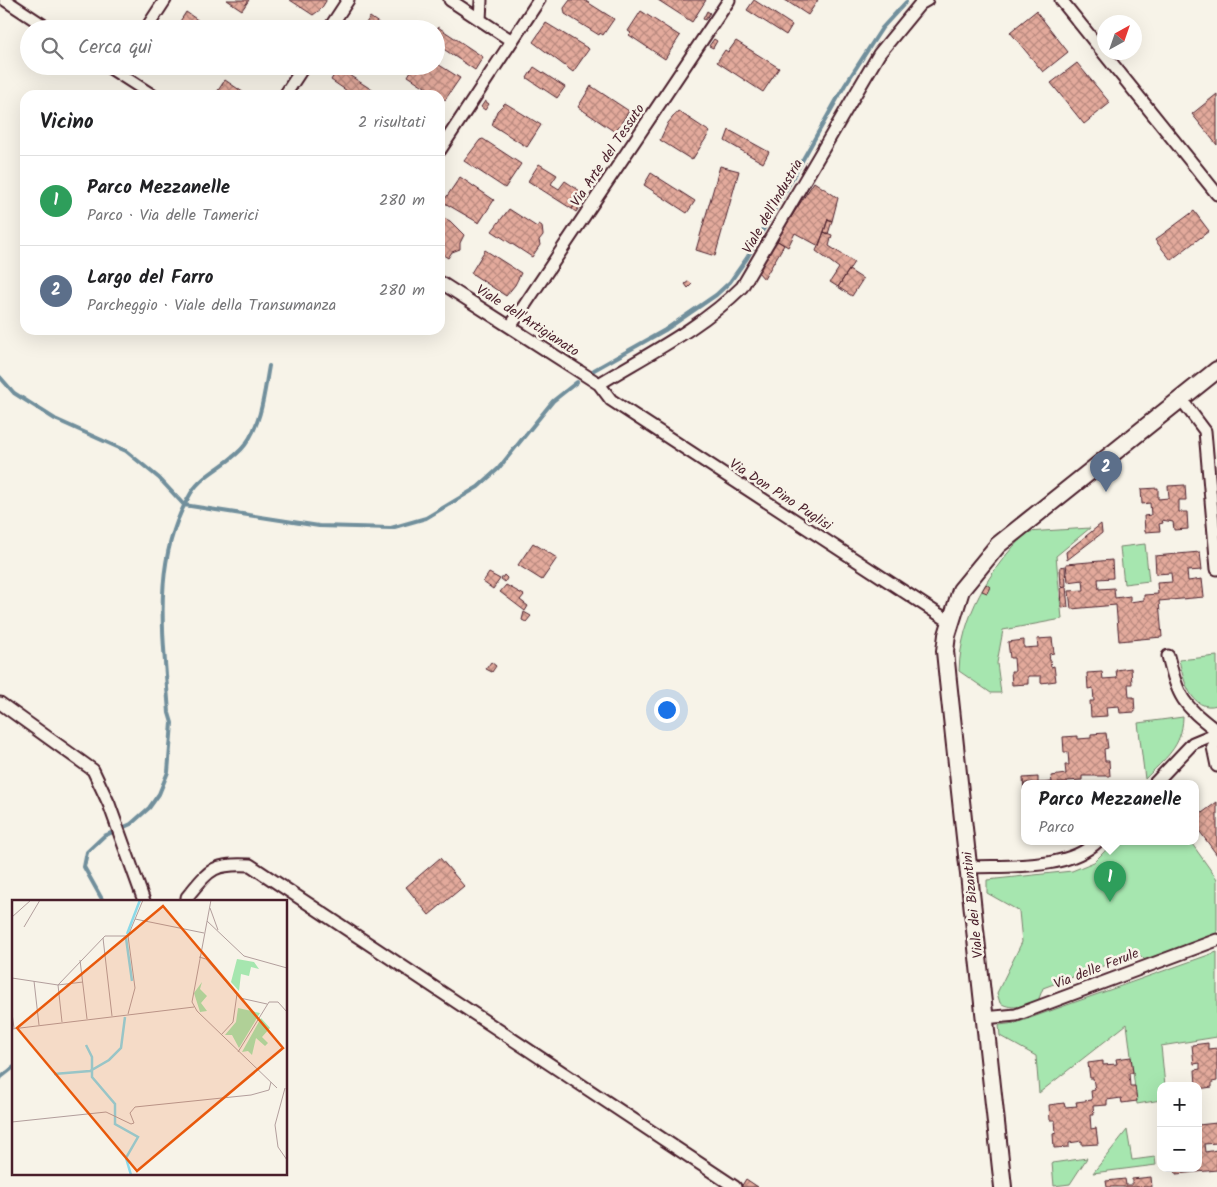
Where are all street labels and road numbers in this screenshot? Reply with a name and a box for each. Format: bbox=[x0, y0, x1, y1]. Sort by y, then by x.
street label: Via Arte del Tessuto bbox=[565, 100, 650, 211]
street label: Viale dell'Industria bbox=[737, 155, 809, 258]
street label: Viale dell'Artigianato bbox=[472, 279, 583, 362]
street label: Via Don Pino Puglisi bbox=[725, 453, 837, 537]
street label: Viale dei Bizantini bbox=[956, 850, 990, 959]
street label: Via delle Ferule bbox=[1051, 942, 1143, 995]

